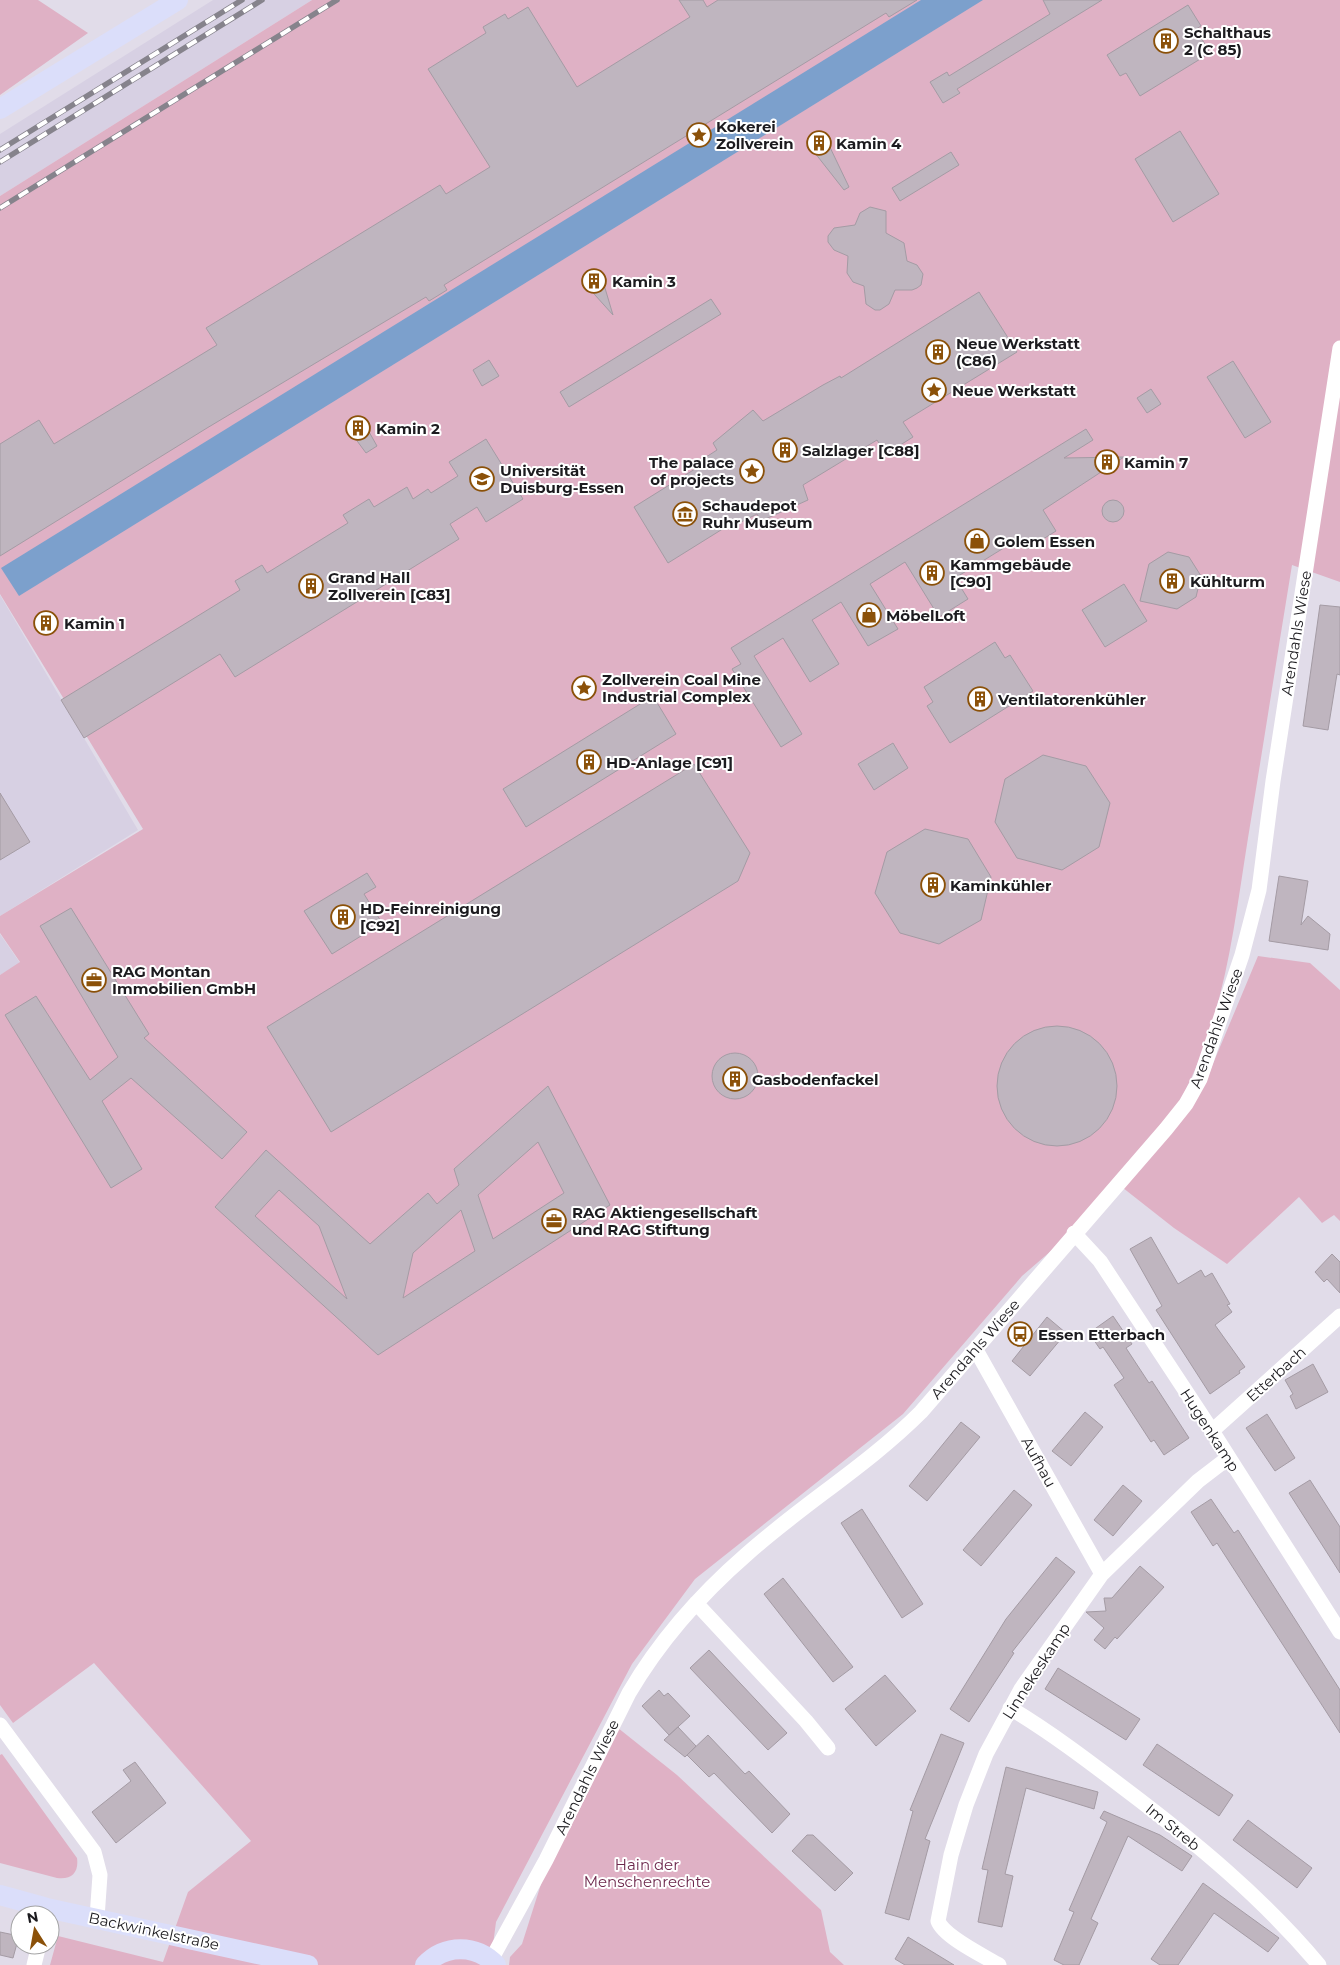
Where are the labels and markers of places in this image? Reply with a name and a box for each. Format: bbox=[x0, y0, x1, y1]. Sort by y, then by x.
place label: Schalthaus 2 (C 85) bbox=[1184, 23, 1271, 59]
building icon: Schalthaus 2 (C 85) bbox=[1153, 28, 1179, 54]
place label: Kokerei Zollverein bbox=[716, 117, 794, 153]
place icon: Kokerei Zollverein bbox=[686, 122, 712, 148]
building icon: Kamin 4 bbox=[806, 130, 832, 156]
place label: Kamin 4 bbox=[836, 134, 902, 153]
building icon: Kamin 3 bbox=[581, 268, 607, 294]
place label: Kamin 3 bbox=[612, 272, 676, 291]
place label: Neue Werkstatt (C86) bbox=[956, 334, 1080, 370]
building icon: Neue Werkstatt (C86) bbox=[925, 339, 951, 365]
place icon: Neue Werkstatt bbox=[921, 377, 947, 403]
place label: Neue Werkstatt bbox=[952, 381, 1076, 400]
building icon: Kamin 2 bbox=[345, 415, 371, 441]
place label: Kamin 2 bbox=[376, 419, 440, 438]
building icon: Salzlager [C88] bbox=[772, 437, 798, 463]
place label: Salzlager [C88] bbox=[802, 441, 920, 460]
building icon: Kamin 7 bbox=[1094, 449, 1120, 475]
place label: The palace of projects bbox=[649, 453, 734, 489]
place label: Kamin 7 bbox=[1124, 453, 1188, 472]
place icon: The palace of projects bbox=[739, 458, 765, 484]
place label: Universität Duisburg-Essen bbox=[500, 461, 624, 497]
school or university icon: Universität Duisburg-Essen bbox=[469, 466, 495, 492]
place label: Schaudepot Ruhr Museum bbox=[702, 496, 813, 532]
museum icon: Schaudepot Ruhr Museum bbox=[672, 501, 698, 527]
shop icon: Golem Essen bbox=[964, 528, 990, 554]
place label: Golem Essen bbox=[994, 532, 1095, 551]
place label: Kammgebäude [C90] bbox=[950, 555, 1071, 591]
building icon: Kammgebäude [C90] bbox=[919, 560, 945, 586]
place label: Grand Hall Zollverein [C83] bbox=[328, 568, 450, 604]
building icon: Kühlturm bbox=[1159, 568, 1185, 594]
place label: Kühlturm bbox=[1190, 572, 1265, 591]
building icon: Grand Hall Zollverein [C83] bbox=[298, 573, 324, 599]
shop icon: MöbelLoft bbox=[856, 602, 882, 628]
place label: MöbelLoft bbox=[886, 606, 966, 625]
building icon: Kamin 1 bbox=[33, 610, 59, 636]
place label: Kamin 1 bbox=[64, 614, 125, 633]
place label: Zollverein Coal Mine Industrial Complex bbox=[602, 670, 761, 706]
place icon: Zollverein Coal Mine Industrial Complex bbox=[571, 675, 597, 701]
building icon: Ventilatorenkühler bbox=[967, 686, 993, 712]
place label: Ventilatorenkühler bbox=[997, 690, 1147, 709]
building icon: HD-Anlage [C91] bbox=[576, 749, 602, 775]
place label: HD-Anlage [C91] bbox=[606, 753, 733, 772]
building icon: Kaminkühler bbox=[920, 872, 946, 898]
place label: Kaminkühler bbox=[950, 876, 1052, 895]
place label: HD-Feinreinigung [C92] bbox=[360, 899, 501, 935]
building icon: HD-Feinreinigung [C92] bbox=[330, 904, 356, 930]
place label: RAG Montan Immobilien GmbH bbox=[112, 962, 256, 998]
office icon: RAG Montan Immobilien GmbH bbox=[81, 967, 107, 993]
building icon: Gasbodenfackel bbox=[722, 1066, 748, 1092]
place label: Gasbodenfackel bbox=[752, 1070, 878, 1089]
place label: RAG Aktiengesellschaft und RAG Stiftung bbox=[572, 1203, 758, 1239]
office icon: RAG Aktiengesellschaft und RAG Stiftung bbox=[541, 1208, 567, 1234]
bus stop icon: Essen Etterbach bbox=[1007, 1321, 1033, 1347]
place label: Essen Etterbach bbox=[1038, 1325, 1165, 1344]

